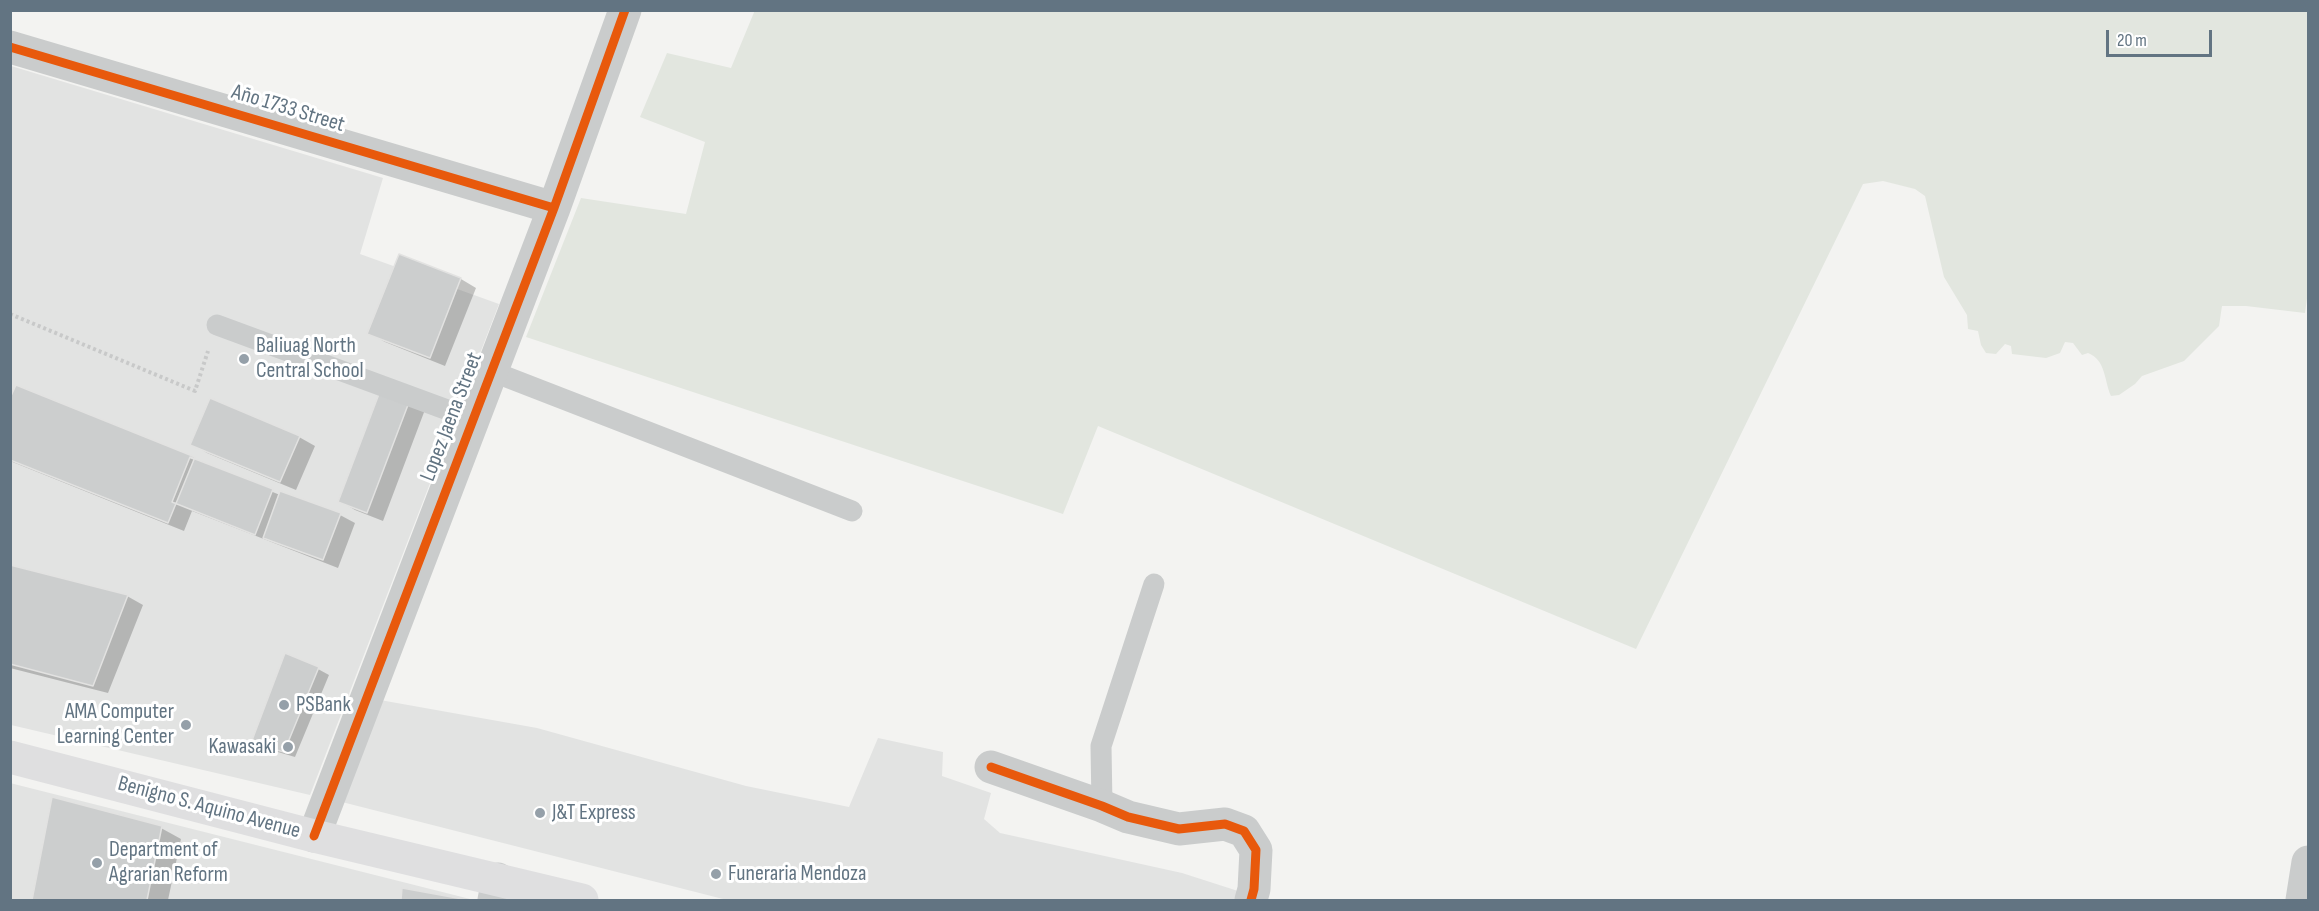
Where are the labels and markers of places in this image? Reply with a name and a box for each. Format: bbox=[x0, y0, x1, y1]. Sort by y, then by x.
place label: Baliuag North Central School bbox=[256, 333, 364, 384]
marker: Baliuag North Central School bbox=[237, 352, 251, 366]
place label: PSBank bbox=[296, 692, 351, 718]
marker: PSBank bbox=[277, 698, 291, 712]
place label: AMA Computer Learning Center bbox=[57, 699, 174, 750]
marker: AMA Computer Learning Center bbox=[179, 718, 193, 732]
place label: Kawasaki bbox=[209, 734, 276, 760]
marker: Kawasaki bbox=[281, 740, 295, 754]
place label: J&T Express bbox=[552, 800, 636, 826]
marker: J&T Express bbox=[533, 806, 547, 820]
place label: Department of Agrarian Reform bbox=[109, 837, 228, 888]
marker: Department of Agrarian Reform bbox=[90, 856, 104, 870]
place label: Funeraria Mendoza bbox=[728, 861, 866, 887]
marker: Funeraria Mendoza bbox=[709, 867, 723, 881]

